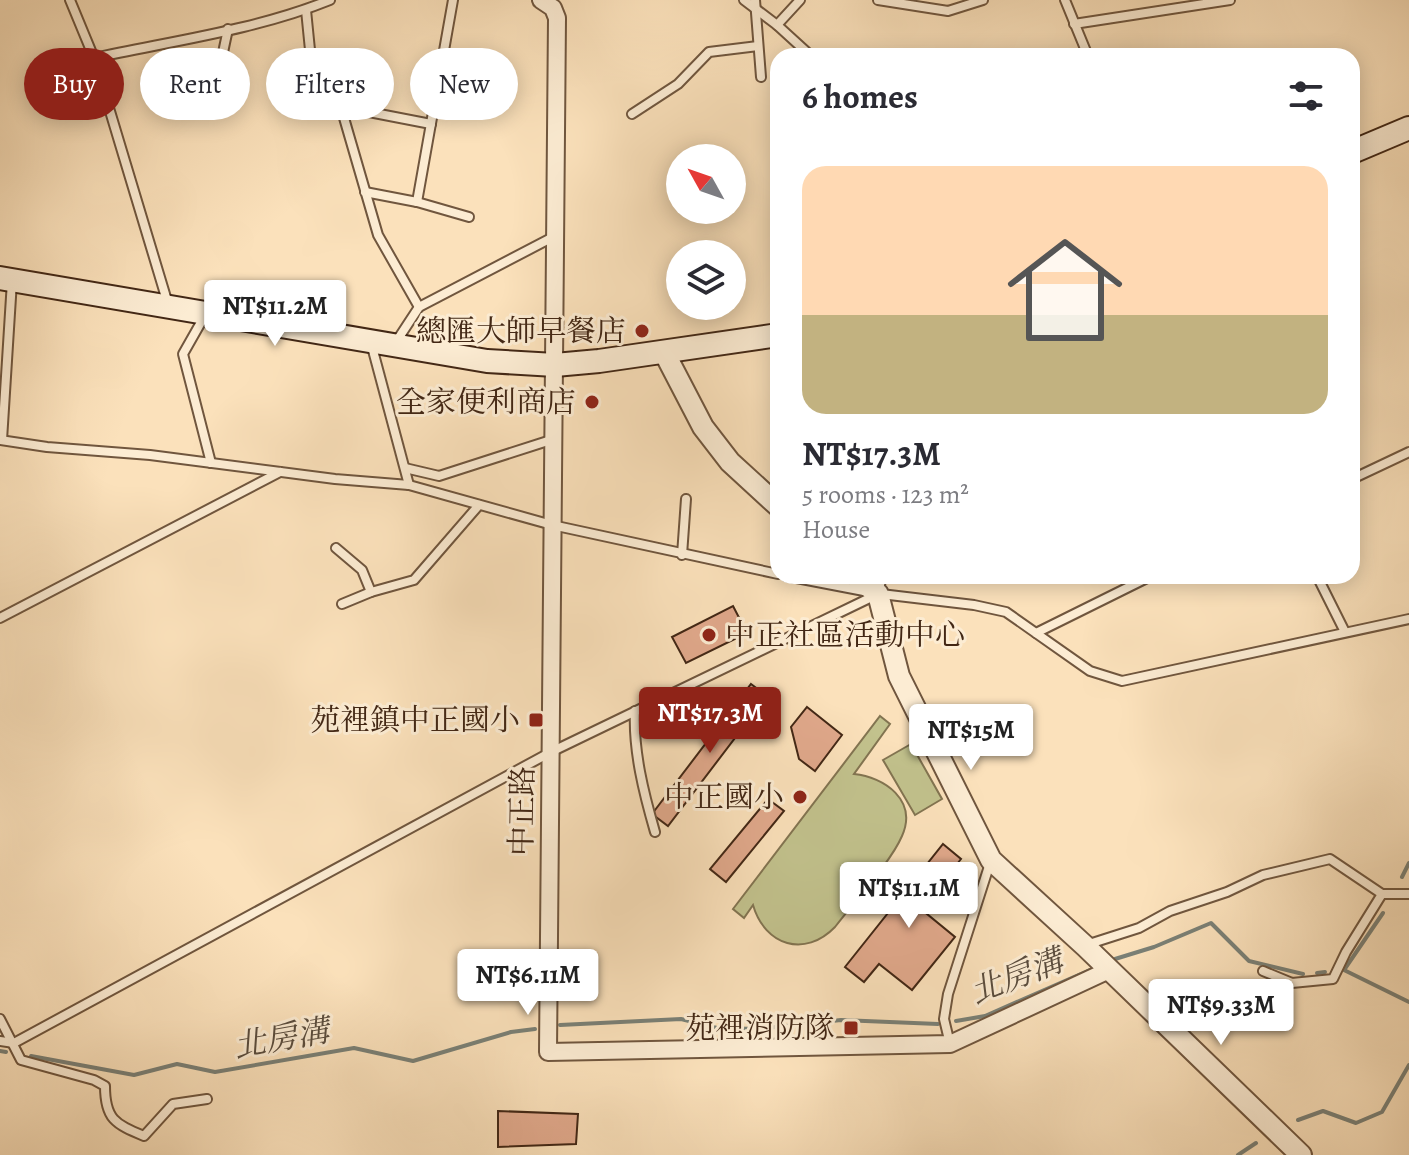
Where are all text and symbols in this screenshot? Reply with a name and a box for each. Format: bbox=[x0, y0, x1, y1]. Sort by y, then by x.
chip: Buy bbox=[24, 48, 124, 120]
chip: Rent bbox=[140, 48, 250, 120]
chip: Filters bbox=[266, 48, 394, 120]
chip: New bbox=[410, 48, 518, 120]
text: 6 homes bbox=[802, 73, 918, 120]
icon: filters bbox=[1284, 74, 1328, 118]
north arrow bbox=[666, 144, 746, 224]
map controls bbox=[666, 144, 746, 320]
icon: home bbox=[993, 218, 1137, 362]
button: layers bbox=[666, 240, 746, 320]
pin: NT$11.2M bbox=[192, 280, 358, 348]
text: NT$11.2M bbox=[222, 288, 328, 323]
place label: 總匯大師早餐店 bbox=[416, 311, 626, 351]
marker: 總匯大師早餐店 bbox=[633, 322, 651, 340]
place label: 全家便利商店 bbox=[396, 382, 576, 422]
marker: 全家便利商店 bbox=[583, 393, 601, 411]
text: NT$17.3M bbox=[802, 430, 941, 477]
text: 5 rooms · 123 m² bbox=[802, 477, 969, 512]
text: House bbox=[802, 512, 870, 547]
place label: 中正社區活動中心 bbox=[725, 615, 965, 655]
marker: 中正社區活動中心 bbox=[700, 626, 718, 644]
pin: NT$17.3M bbox=[627, 687, 793, 755]
text: NT$17.3M bbox=[657, 695, 763, 730]
place label: 苑裡鎮中正國小 bbox=[310, 700, 520, 740]
pin: NT$15M bbox=[906, 704, 1036, 772]
marker: 苑裡鎮中正國小 bbox=[527, 711, 545, 729]
text: NT$15M bbox=[927, 712, 1015, 747]
street label: 中正路 bbox=[501, 766, 543, 856]
place label: 中正國小 bbox=[664, 777, 784, 817]
marker: 中正國小 bbox=[791, 788, 809, 806]
pin: NT$11.1M bbox=[826, 862, 992, 930]
text: NT$11.1M bbox=[858, 870, 960, 905]
water label: 北房溝 bbox=[963, 936, 1073, 1014]
pin: NT$6.11M bbox=[445, 949, 611, 1017]
text: NT$6.11M bbox=[475, 957, 581, 992]
pin: NT$9.33M bbox=[1138, 979, 1304, 1047]
text: NT$9.33M bbox=[1167, 987, 1275, 1022]
water label: 北房溝 bbox=[230, 1007, 337, 1068]
place label: 苑裡消防隊 bbox=[685, 1008, 835, 1048]
marker: 苑裡消防隊 bbox=[842, 1019, 860, 1037]

